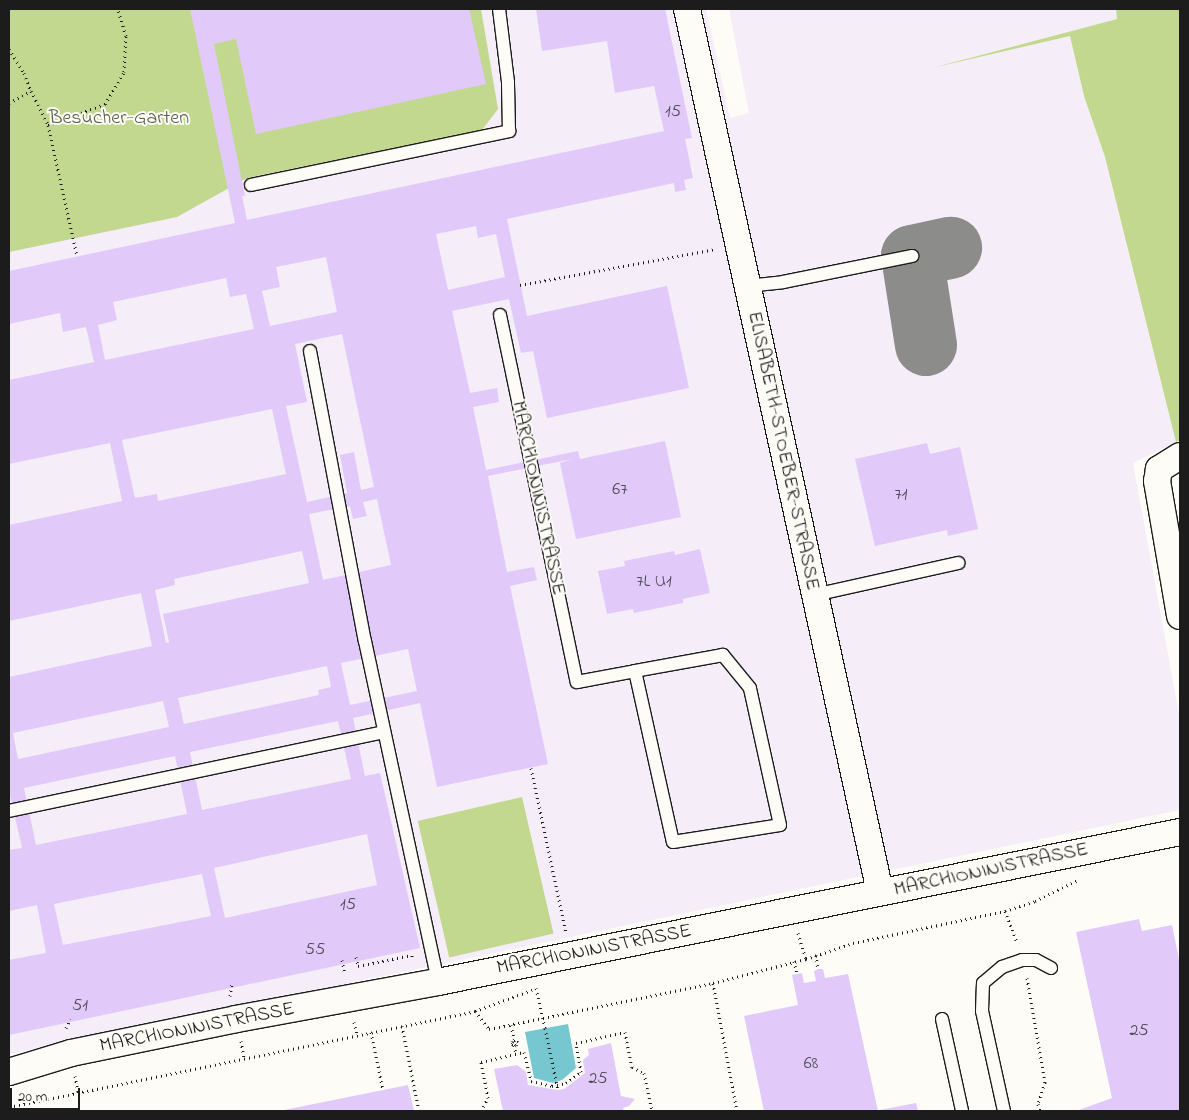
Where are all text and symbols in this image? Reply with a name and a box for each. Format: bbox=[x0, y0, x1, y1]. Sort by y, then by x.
house number: 15 bbox=[665, 101, 681, 123]
park label: Besucher-Garten bbox=[49, 106, 189, 130]
street label: ELISABETH-STOEBER-STRASSE bbox=[742, 309, 824, 593]
street label: MARCHIONINISTRASSE bbox=[506, 399, 570, 597]
house number: 67 bbox=[612, 479, 628, 501]
house number: 71 bbox=[894, 484, 908, 506]
house number: 7L U1 bbox=[636, 571, 672, 593]
street label: MARCHIONINISTRASSE bbox=[892, 838, 1090, 902]
house number: 15 bbox=[340, 894, 356, 916]
street label: MARCHIONINISTRASSE bbox=[495, 919, 693, 981]
house number: 55 bbox=[305, 939, 325, 961]
house number: 51 bbox=[72, 995, 88, 1017]
street label: MARCHIONINISTRASSE bbox=[98, 997, 296, 1059]
house number: 25 bbox=[1129, 1020, 1149, 1042]
house number: 68 bbox=[804, 1053, 818, 1075]
house number: 25 bbox=[588, 1068, 608, 1090]
scale bar bbox=[12, 1078, 82, 1110]
text: 20 m bbox=[18, 1086, 47, 1108]

